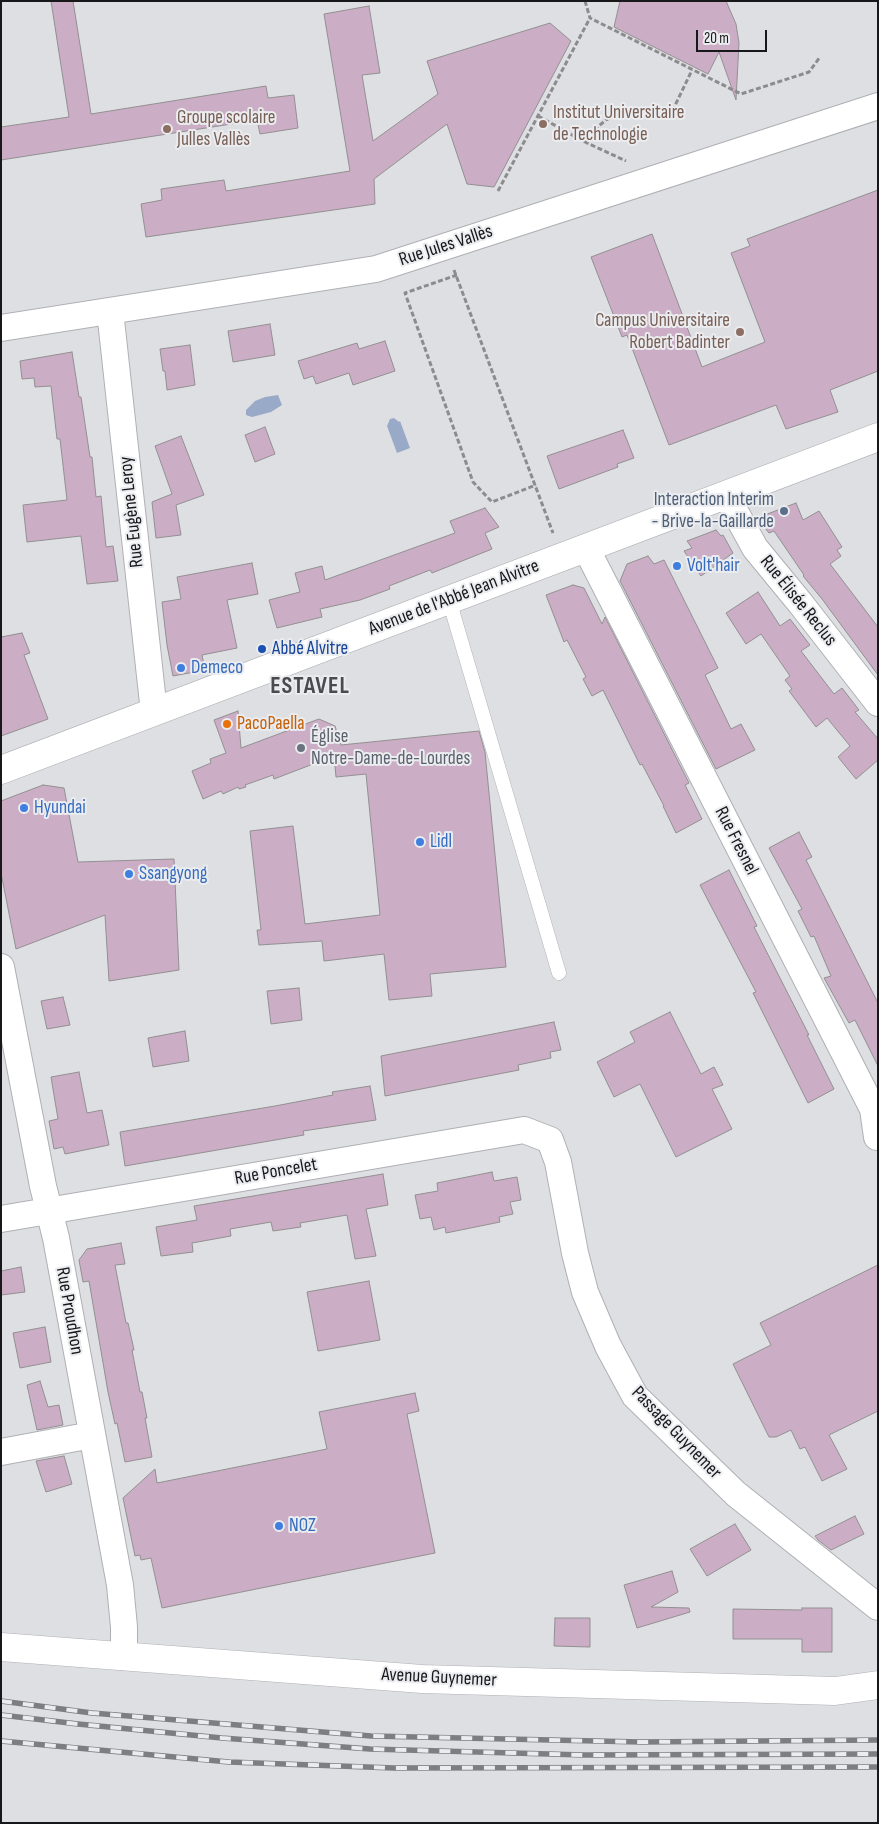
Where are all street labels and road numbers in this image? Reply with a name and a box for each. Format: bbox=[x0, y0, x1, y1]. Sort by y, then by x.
street label: Rue Jules Vallès bbox=[396, 220, 496, 272]
street label: Rue Eugène Leroy bbox=[115, 455, 149, 569]
street label: Rue Élisée Reclus bbox=[755, 551, 841, 651]
street label: Avenue de l'Abbé Jean Alvitre bbox=[366, 555, 542, 641]
street label: Rue Fresnel bbox=[709, 803, 763, 879]
street label: Rue Poncelet bbox=[233, 1154, 319, 1190]
street label: Rue Proudhon bbox=[50, 1265, 88, 1357]
street label: Passage Guynemer bbox=[626, 1382, 726, 1484]
street label: Avenue Guynemer bbox=[381, 1664, 497, 1692]

